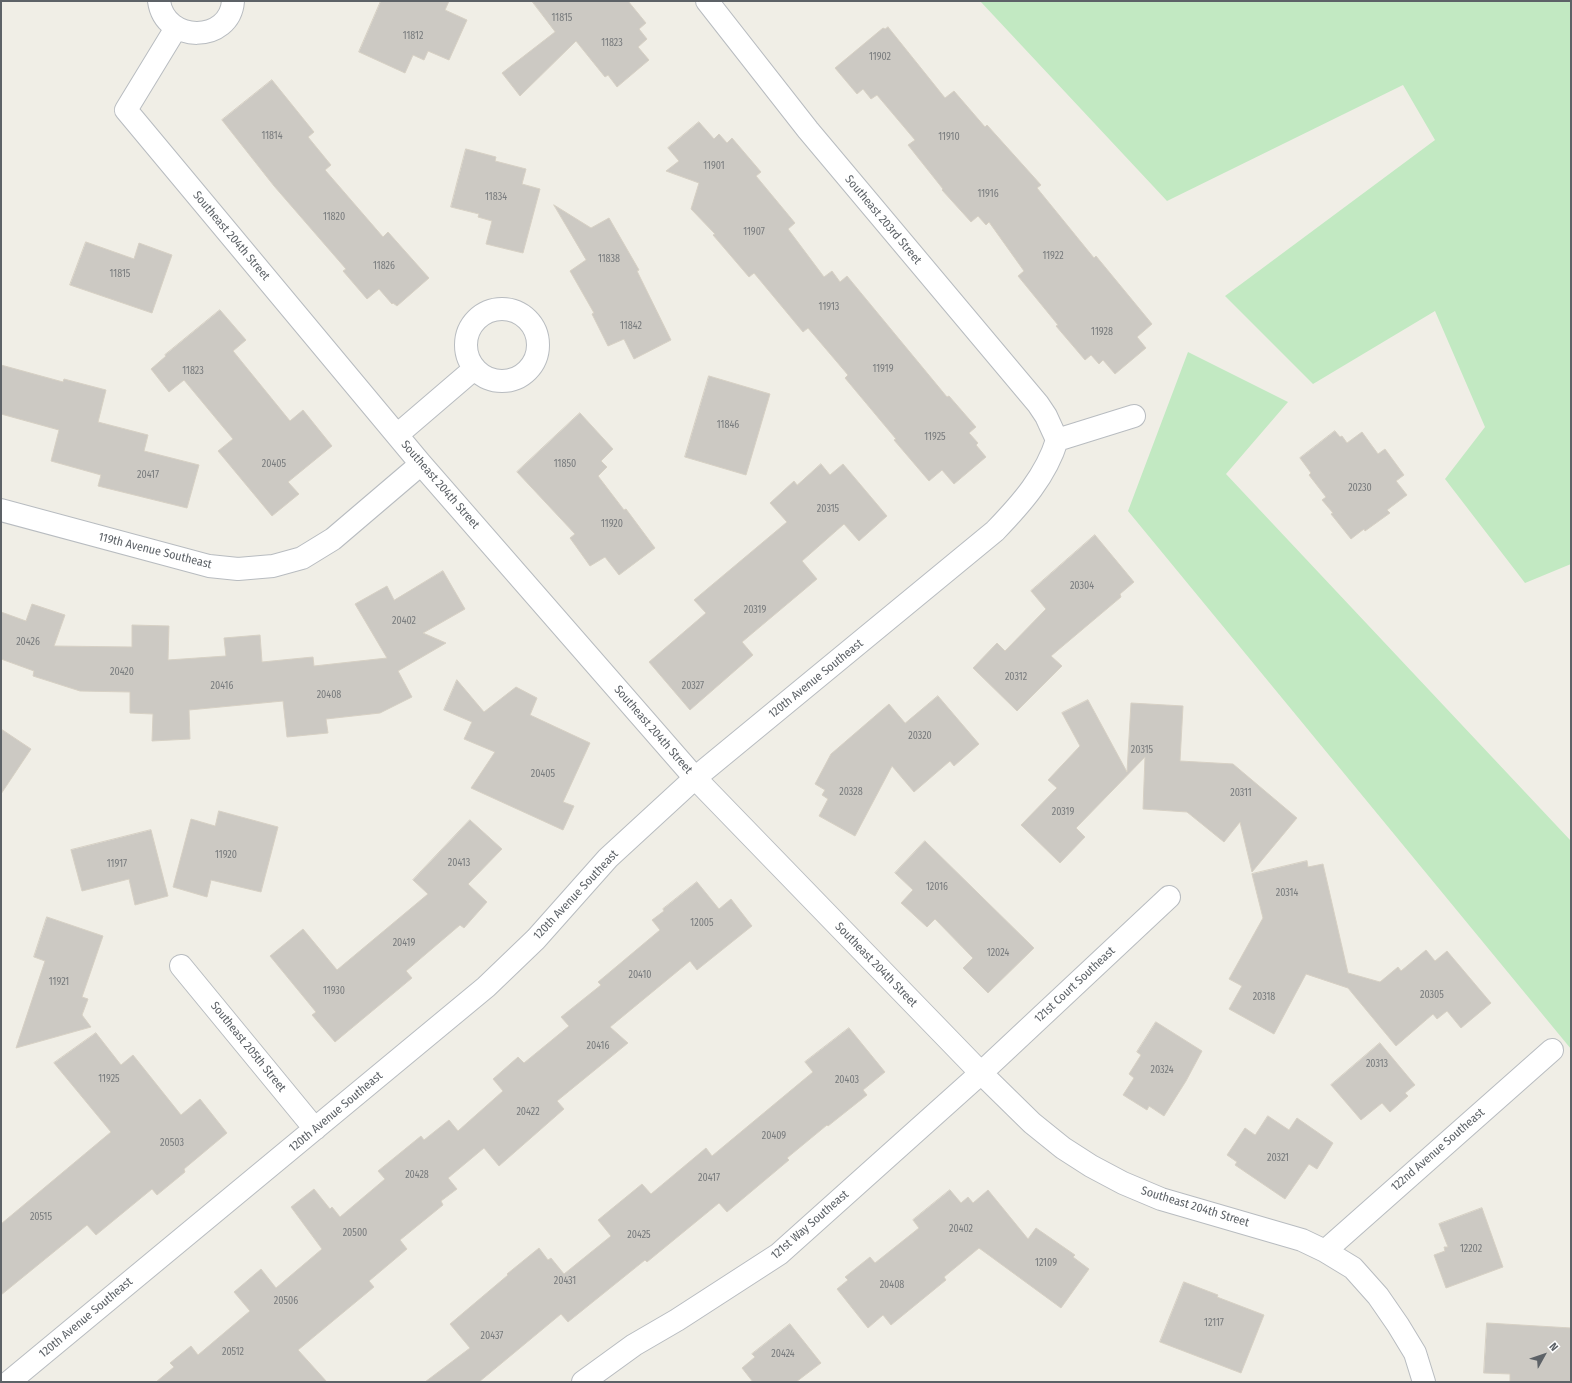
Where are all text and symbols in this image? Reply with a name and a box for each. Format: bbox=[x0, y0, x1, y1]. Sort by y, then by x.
house number: 11815 bbox=[552, 12, 572, 24]
house number: 11812 bbox=[403, 30, 423, 42]
house number: 11823 bbox=[601, 37, 623, 49]
house number: 11902 bbox=[869, 51, 891, 63]
house number: 11814 bbox=[261, 130, 283, 142]
house number: 11910 bbox=[938, 131, 960, 143]
house number: 11901 bbox=[703, 160, 725, 172]
street label: Southeast 203rd Street bbox=[842, 173, 924, 267]
street label: Southeast 204th Street bbox=[189, 188, 273, 284]
house number: 11916 bbox=[977, 188, 999, 200]
house number: 11834 bbox=[485, 191, 507, 203]
house number: 11820 bbox=[323, 211, 345, 223]
house number: 11907 bbox=[743, 226, 765, 238]
house number: 11922 bbox=[1042, 250, 1064, 262]
house number: 11838 bbox=[598, 253, 620, 265]
house number: 11826 bbox=[373, 260, 395, 272]
house number: 11815 bbox=[110, 268, 130, 280]
house number: 11913 bbox=[819, 301, 839, 313]
house number: 11842 bbox=[620, 320, 642, 332]
house number: 11928 bbox=[1091, 326, 1113, 338]
house number: 11919 bbox=[872, 363, 894, 375]
house number: 11823 bbox=[182, 365, 204, 377]
house number: 11846 bbox=[717, 419, 739, 431]
house number: 11925 bbox=[924, 431, 946, 443]
street label: Southeast 204th Street bbox=[398, 438, 482, 532]
house number: 20405 bbox=[262, 458, 286, 470]
house number: 11850 bbox=[554, 458, 576, 470]
house number: 20417 bbox=[137, 469, 159, 481]
house number: 20230 bbox=[1348, 482, 1372, 494]
house number: 20315 bbox=[817, 503, 839, 515]
house number: 11920 bbox=[601, 518, 623, 530]
street label: 119th Avenue Southeast bbox=[97, 530, 213, 572]
house number: 20304 bbox=[1070, 580, 1094, 592]
house number: 20319 bbox=[744, 604, 766, 616]
house number: 20402 bbox=[392, 615, 416, 627]
house number: 20426 bbox=[16, 636, 40, 648]
street label: 120th Avenue Southeast bbox=[766, 636, 866, 722]
house number: 20420 bbox=[110, 666, 134, 678]
house number: 20312 bbox=[1005, 671, 1027, 683]
house number: 20416 bbox=[211, 680, 233, 692]
house number: 20327 bbox=[682, 680, 704, 692]
street label: Southeast 204th Street bbox=[611, 683, 695, 777]
house number: 20408 bbox=[317, 689, 341, 701]
house number: 20320 bbox=[908, 730, 932, 742]
house number: 20315 bbox=[1131, 744, 1153, 756]
house number: 20405 bbox=[531, 768, 555, 780]
house number: 20328 bbox=[839, 786, 863, 798]
house number: 20311 bbox=[1230, 787, 1252, 799]
house number: 20319 bbox=[1052, 806, 1074, 818]
street label: 120th Avenue Southeast bbox=[531, 847, 621, 943]
house number: 11920 bbox=[215, 849, 237, 861]
house number: 20413 bbox=[448, 857, 470, 869]
house number: 11917 bbox=[107, 858, 127, 870]
house number: 12016 bbox=[926, 881, 948, 893]
house number: 20314 bbox=[1276, 887, 1298, 899]
house number: 12005 bbox=[690, 917, 714, 929]
street label: Southeast 204th Street bbox=[832, 920, 920, 1010]
house number: 20419 bbox=[393, 937, 415, 949]
street label: 121st Court Southeast bbox=[1032, 944, 1118, 1026]
house number: 12024 bbox=[987, 947, 1009, 959]
house number: 20410 bbox=[628, 969, 652, 981]
house number: 11921 bbox=[49, 976, 69, 988]
house number: 11930 bbox=[323, 985, 345, 997]
house number: 20305 bbox=[1420, 989, 1444, 1001]
house number: 20318 bbox=[1253, 991, 1275, 1003]
street label: Southeast 205th Street bbox=[207, 999, 289, 1095]
house number: 20416 bbox=[587, 1040, 609, 1052]
house number: 20313 bbox=[1366, 1058, 1388, 1070]
house number: 20324 bbox=[1151, 1064, 1173, 1076]
street label: 120th Avenue Southeast bbox=[286, 1069, 386, 1155]
house number: 11925 bbox=[98, 1073, 120, 1085]
house number: 20403 bbox=[835, 1074, 859, 1086]
street label: 122nd Avenue Southeast bbox=[1388, 1105, 1488, 1195]
house number: 20422 bbox=[516, 1106, 540, 1118]
house number: 20409 bbox=[762, 1130, 786, 1142]
house number: 20503 bbox=[160, 1137, 184, 1149]
house number: 20321 bbox=[1267, 1152, 1289, 1164]
house number: 20428 bbox=[405, 1169, 429, 1181]
house number: 20417 bbox=[698, 1172, 720, 1184]
street label: Southeast 204th Street bbox=[1139, 1184, 1251, 1230]
street label: 121st Way Southeast bbox=[768, 1187, 852, 1263]
house number: 20515 bbox=[30, 1211, 52, 1223]
house number: 20402 bbox=[949, 1223, 973, 1235]
house number: 20500 bbox=[343, 1227, 367, 1239]
house number: 20425 bbox=[627, 1229, 651, 1241]
house number: 12202 bbox=[1460, 1243, 1482, 1255]
house number: 12109 bbox=[1035, 1257, 1057, 1269]
street label: 120th Avenue Southeast bbox=[36, 1275, 136, 1361]
house number: 20431 bbox=[554, 1275, 576, 1287]
house number: 20408 bbox=[880, 1279, 904, 1291]
house number: 20506 bbox=[274, 1295, 298, 1307]
house number: 12117 bbox=[1204, 1317, 1224, 1329]
house number: 20437 bbox=[481, 1330, 503, 1342]
north arrow bbox=[1524, 1335, 1564, 1375]
text: N bbox=[1546, 1340, 1561, 1354]
house number: 20512 bbox=[222, 1346, 244, 1358]
house number: 20424 bbox=[771, 1348, 795, 1360]

